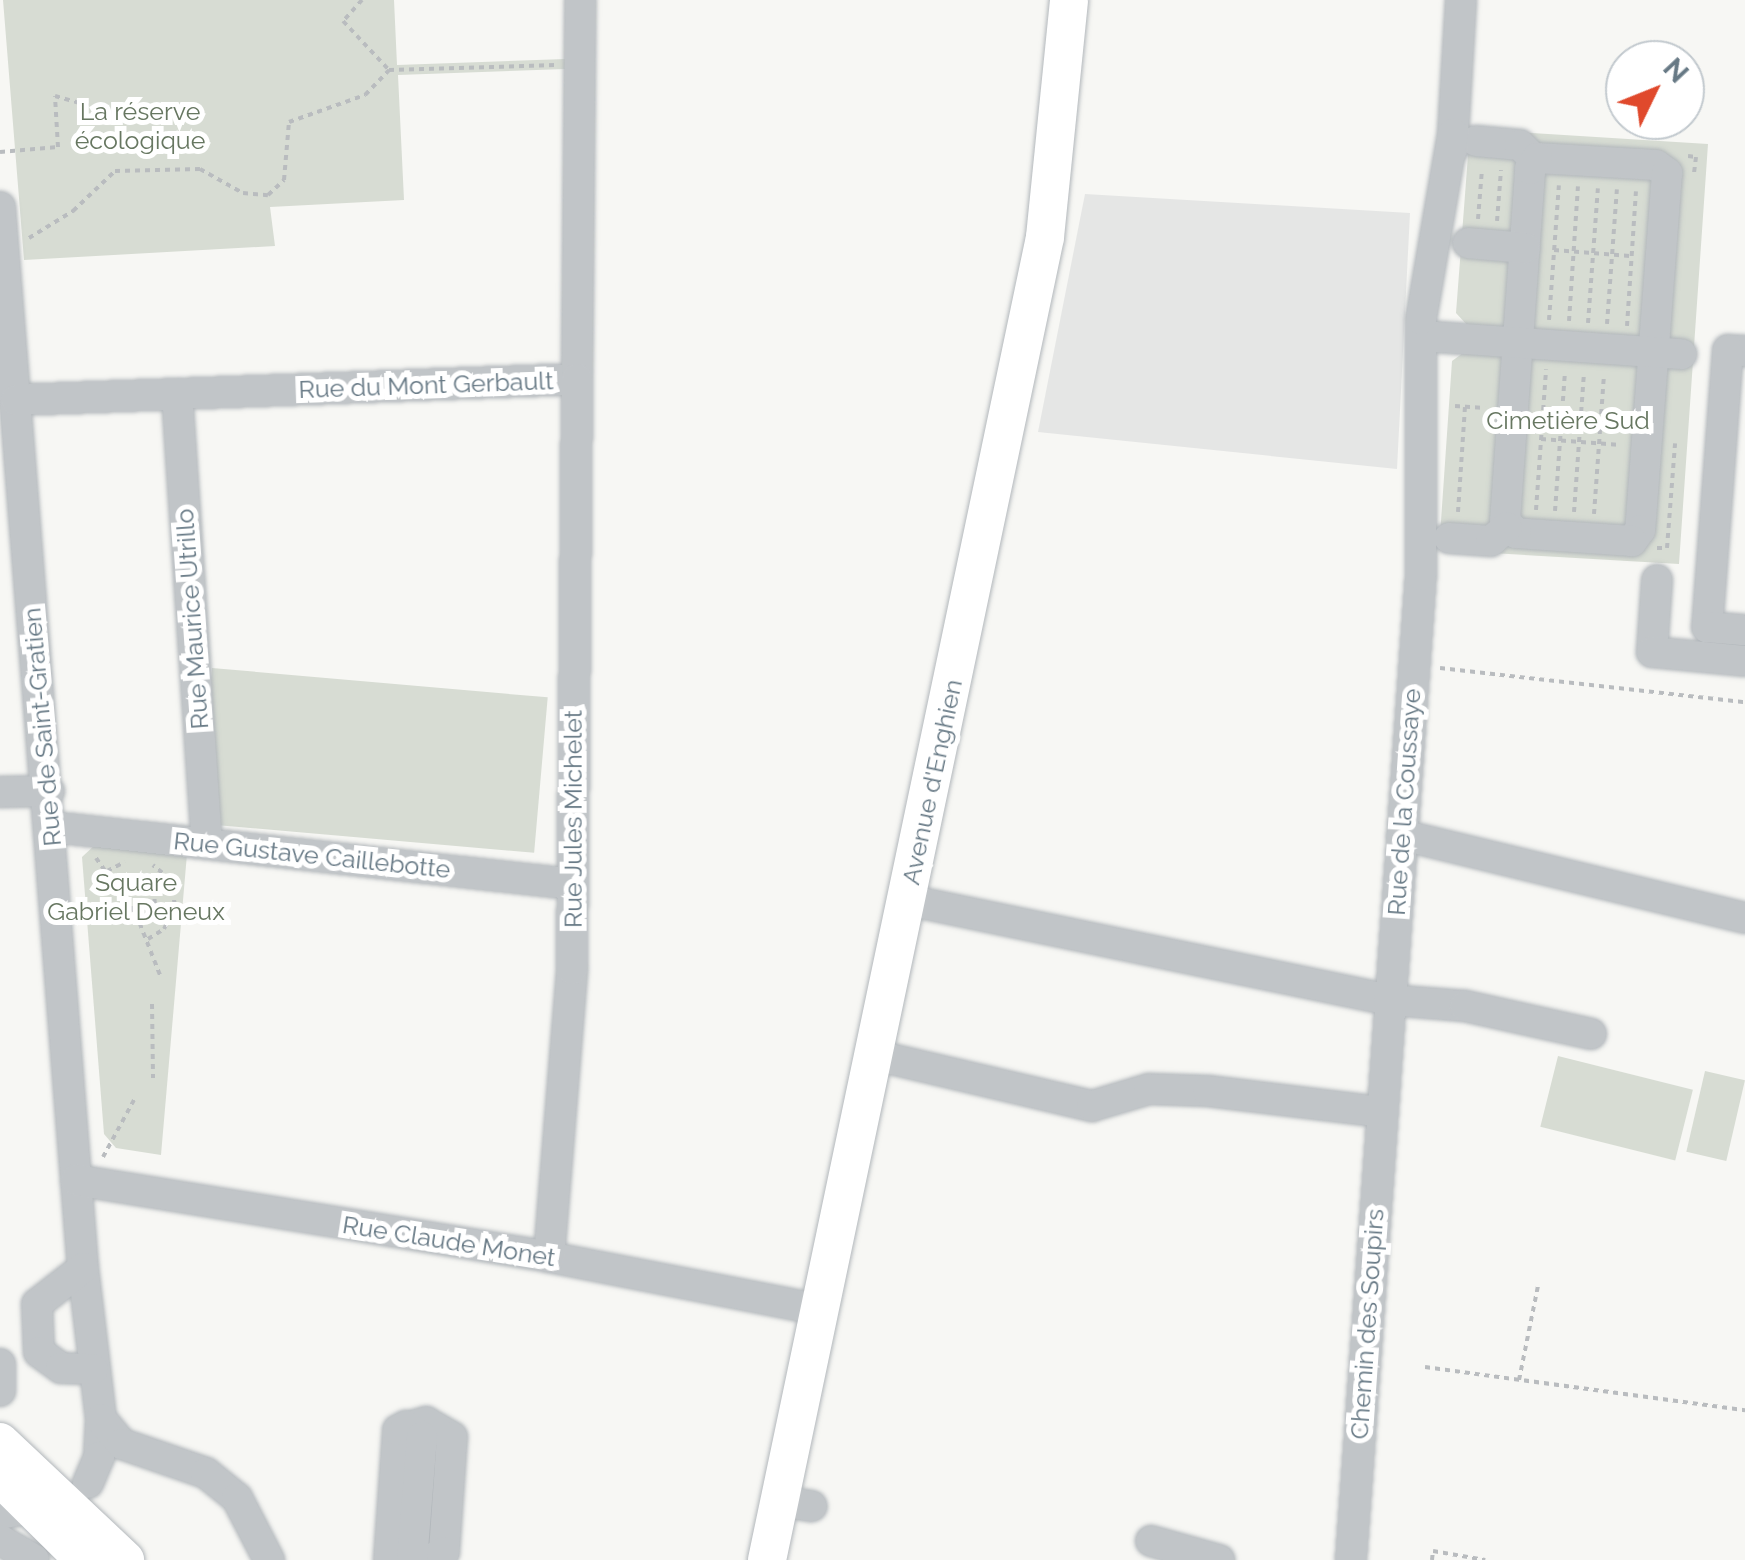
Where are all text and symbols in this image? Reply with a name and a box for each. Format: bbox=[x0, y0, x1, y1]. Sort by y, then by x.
north arrow bbox=[1605, 40, 1705, 140]
text: N bbox=[1656, 51, 1695, 90]
park label: La réserve écologique bbox=[75, 97, 205, 156]
street label: Rue du Mont Gerbault bbox=[298, 366, 554, 404]
park label: Cimetière Sud bbox=[1486, 405, 1650, 435]
street label: Rue Maurice Utrillo bbox=[169, 508, 215, 730]
street label: Rue de Saint-Gratien bbox=[17, 606, 67, 848]
street label: Avenue d'Enghien bbox=[896, 677, 968, 887]
street label: Rue de la Coussaye bbox=[1381, 688, 1427, 916]
street label: Rue Jules Michelet bbox=[558, 710, 588, 928]
street label: Rue Gustave Caillebotte bbox=[172, 826, 452, 884]
park label: Square Gabriel Deneux bbox=[47, 868, 225, 927]
street label: Chemin des Soupirs bbox=[1344, 1208, 1390, 1440]
street label: Rue Claude Monet bbox=[340, 1209, 558, 1273]

